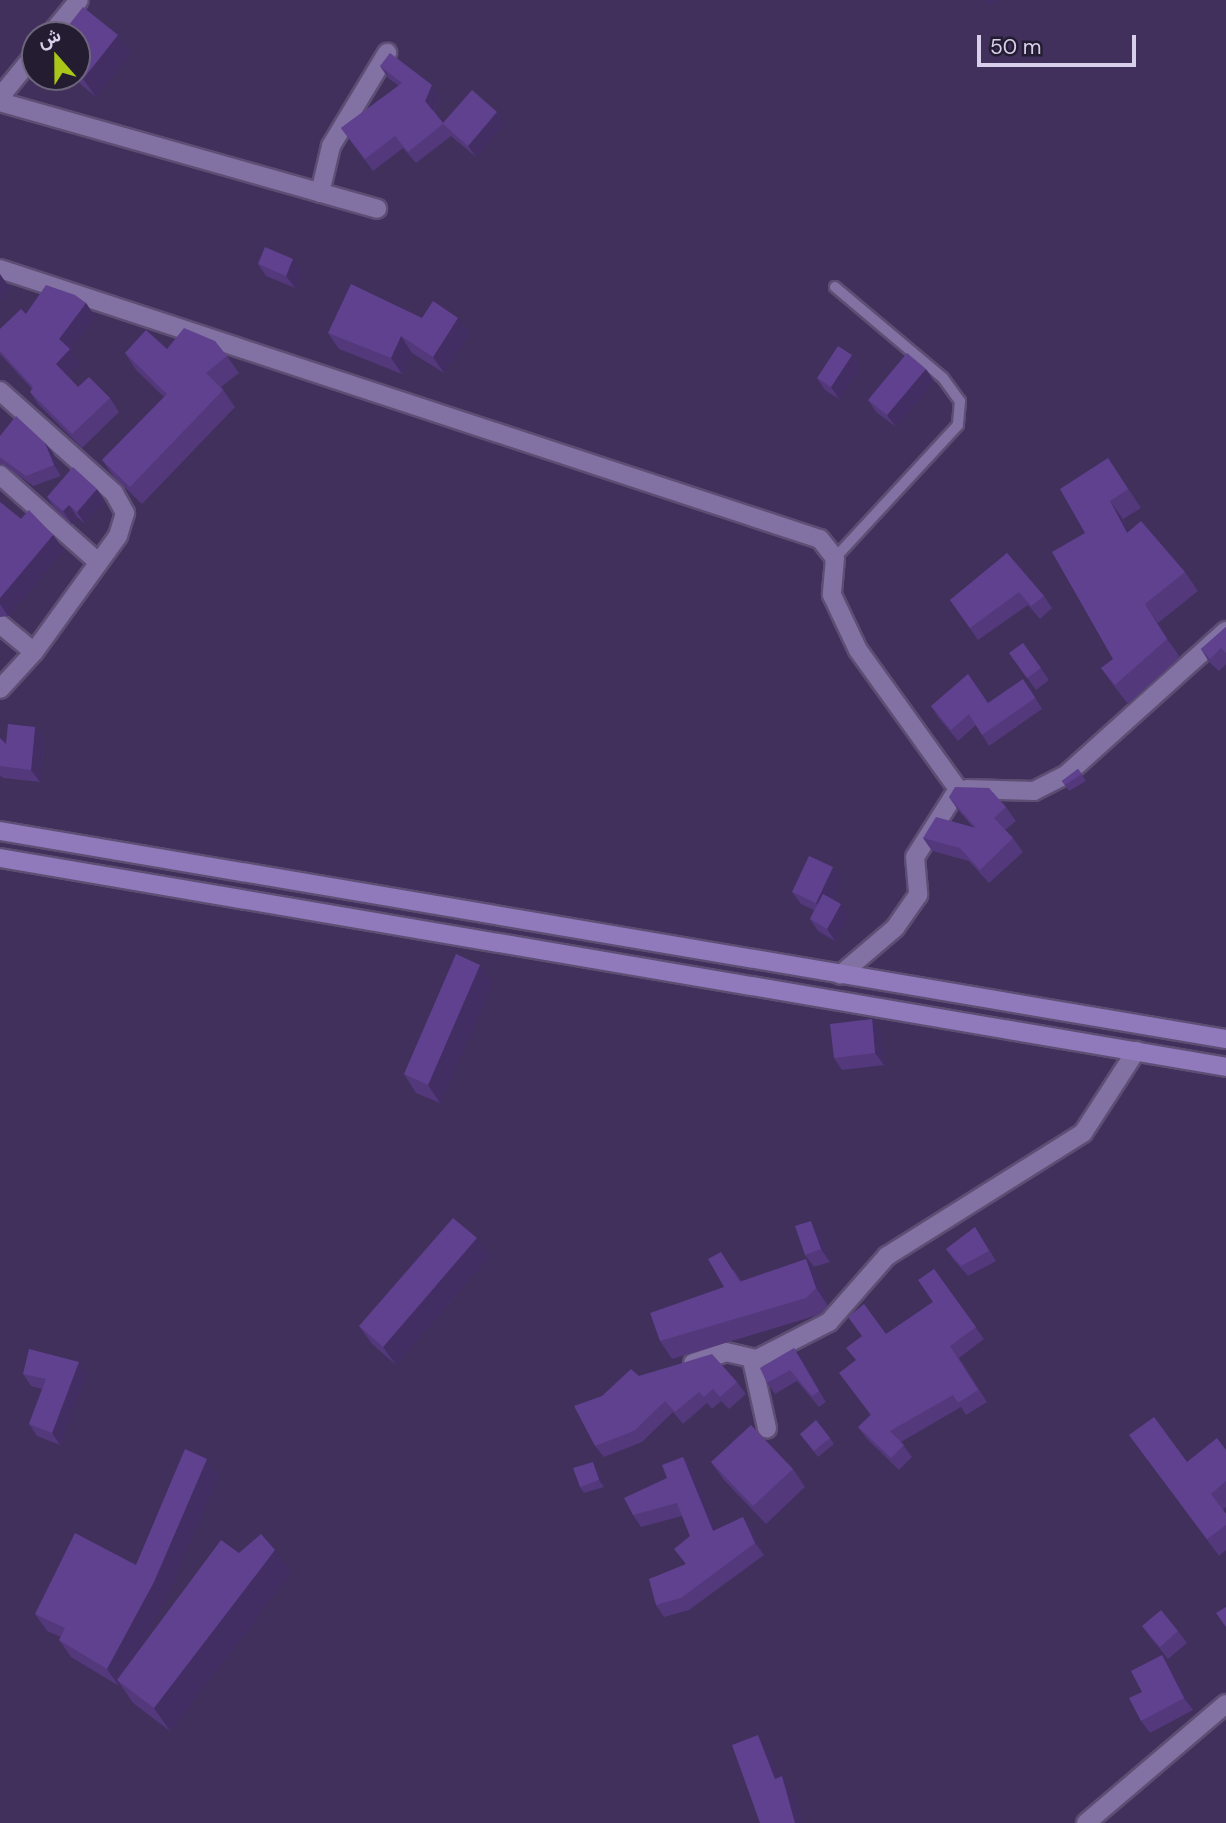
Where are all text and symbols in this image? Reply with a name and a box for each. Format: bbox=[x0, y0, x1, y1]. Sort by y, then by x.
north arrow bbox=[21, 21, 91, 91]
scale bar bbox=[981, 21, 1140, 65]
text: ش bbox=[34, 22, 64, 54]
text: 50 m bbox=[990, 33, 1041, 61]

